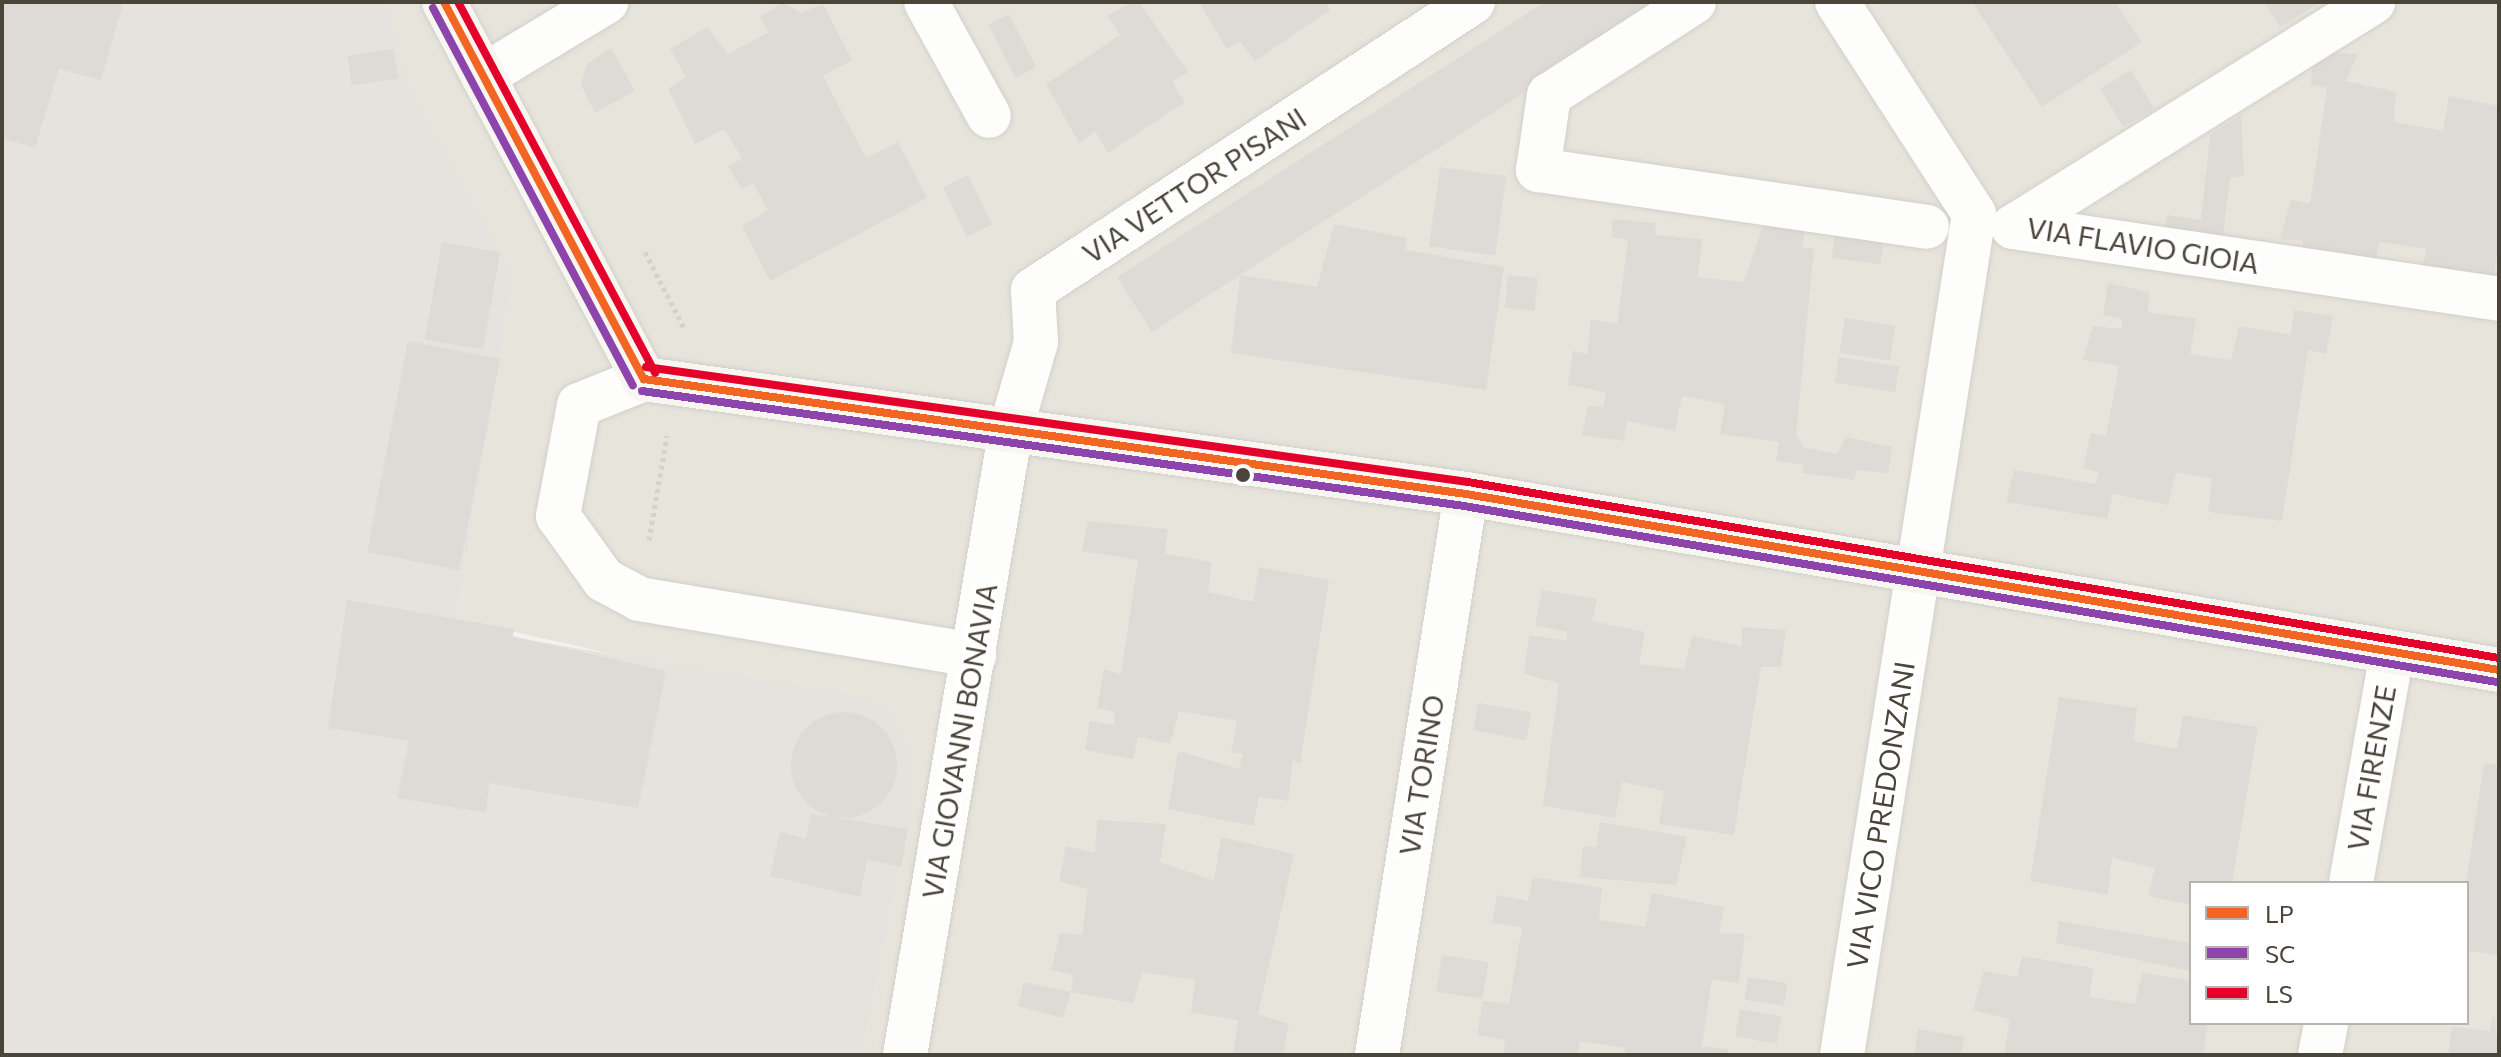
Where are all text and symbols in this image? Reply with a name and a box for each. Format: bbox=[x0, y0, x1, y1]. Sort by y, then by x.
street label: VIA VETTOR PISANI bbox=[1076, 100, 1312, 270]
street label: VIA FLAVIO GIOIA bbox=[2024, 210, 2262, 280]
unlabelled marker bbox=[1235, 467, 1251, 483]
street label: VIA GIOVANNI BONAVIA bbox=[915, 581, 1003, 901]
street label: VIA VICO PREDONZANI bbox=[1839, 659, 1921, 971]
street label: VIA FIRENZE bbox=[2340, 683, 2402, 853]
street label: VIA TORINO bbox=[1392, 692, 1450, 858]
legend bbox=[2189, 881, 2469, 1025]
text: LP bbox=[2265, 899, 2294, 928]
text: SC bbox=[2265, 939, 2296, 968]
text: LS bbox=[2265, 979, 2293, 1008]

